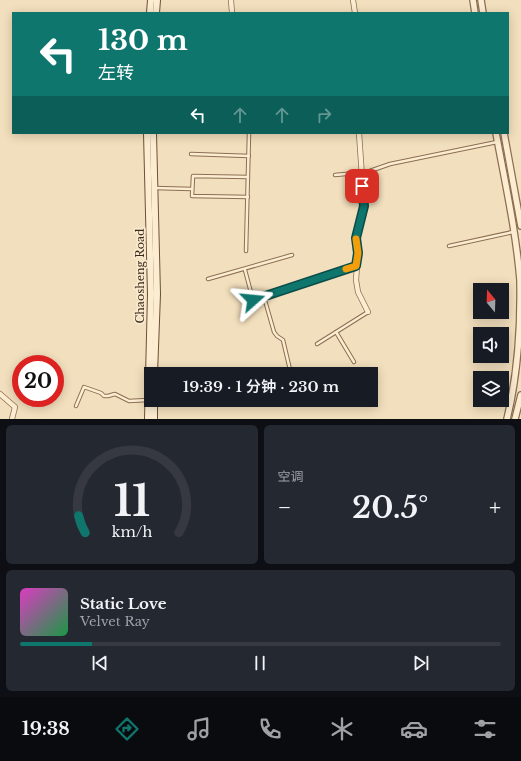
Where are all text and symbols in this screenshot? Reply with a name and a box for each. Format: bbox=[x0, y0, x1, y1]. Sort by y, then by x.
text: 130 m bbox=[98, 23, 188, 58]
icon: left bbox=[32, 28, 84, 80]
text: 左转 bbox=[98, 62, 134, 84]
icon: left bbox=[187, 104, 209, 126]
icon: ahead bbox=[229, 104, 251, 126]
icon: ahead bbox=[271, 104, 293, 126]
icon: right bbox=[313, 104, 335, 126]
pin bbox=[345, 169, 379, 203]
icon: arrive bbox=[351, 175, 373, 197]
street label: Chaosheng Road bbox=[133, 228, 147, 324]
position arrow bbox=[232, 279, 274, 321]
north arrow bbox=[473, 283, 509, 319]
map controls bbox=[473, 283, 509, 407]
button: sound bbox=[473, 327, 509, 363]
speed limit sign: 20 bbox=[12, 355, 64, 407]
button: layers bbox=[473, 371, 509, 407]
text: 19:39 · 1 分钟 · 230 m bbox=[183, 377, 339, 396]
text: 空调 bbox=[278, 468, 304, 485]
text: 11 bbox=[114, 475, 150, 526]
text: 20.5° bbox=[352, 489, 428, 526]
text: − bbox=[278, 494, 291, 521]
text: + bbox=[489, 494, 501, 521]
text: km/h bbox=[111, 522, 152, 540]
text: Static Love bbox=[80, 594, 166, 613]
text: Velvet Ray bbox=[80, 613, 150, 630]
icon: previous bbox=[89, 652, 111, 674]
icon: pause bbox=[249, 652, 271, 674]
icon: next bbox=[410, 652, 432, 674]
icon: directions bbox=[113, 715, 141, 743]
icon: music bbox=[185, 715, 213, 743]
icon: phone bbox=[256, 715, 284, 743]
icon: climate bbox=[328, 715, 356, 743]
icon: car bbox=[400, 715, 428, 743]
icon: filters bbox=[471, 715, 499, 743]
text: 19:38 bbox=[22, 718, 70, 740]

